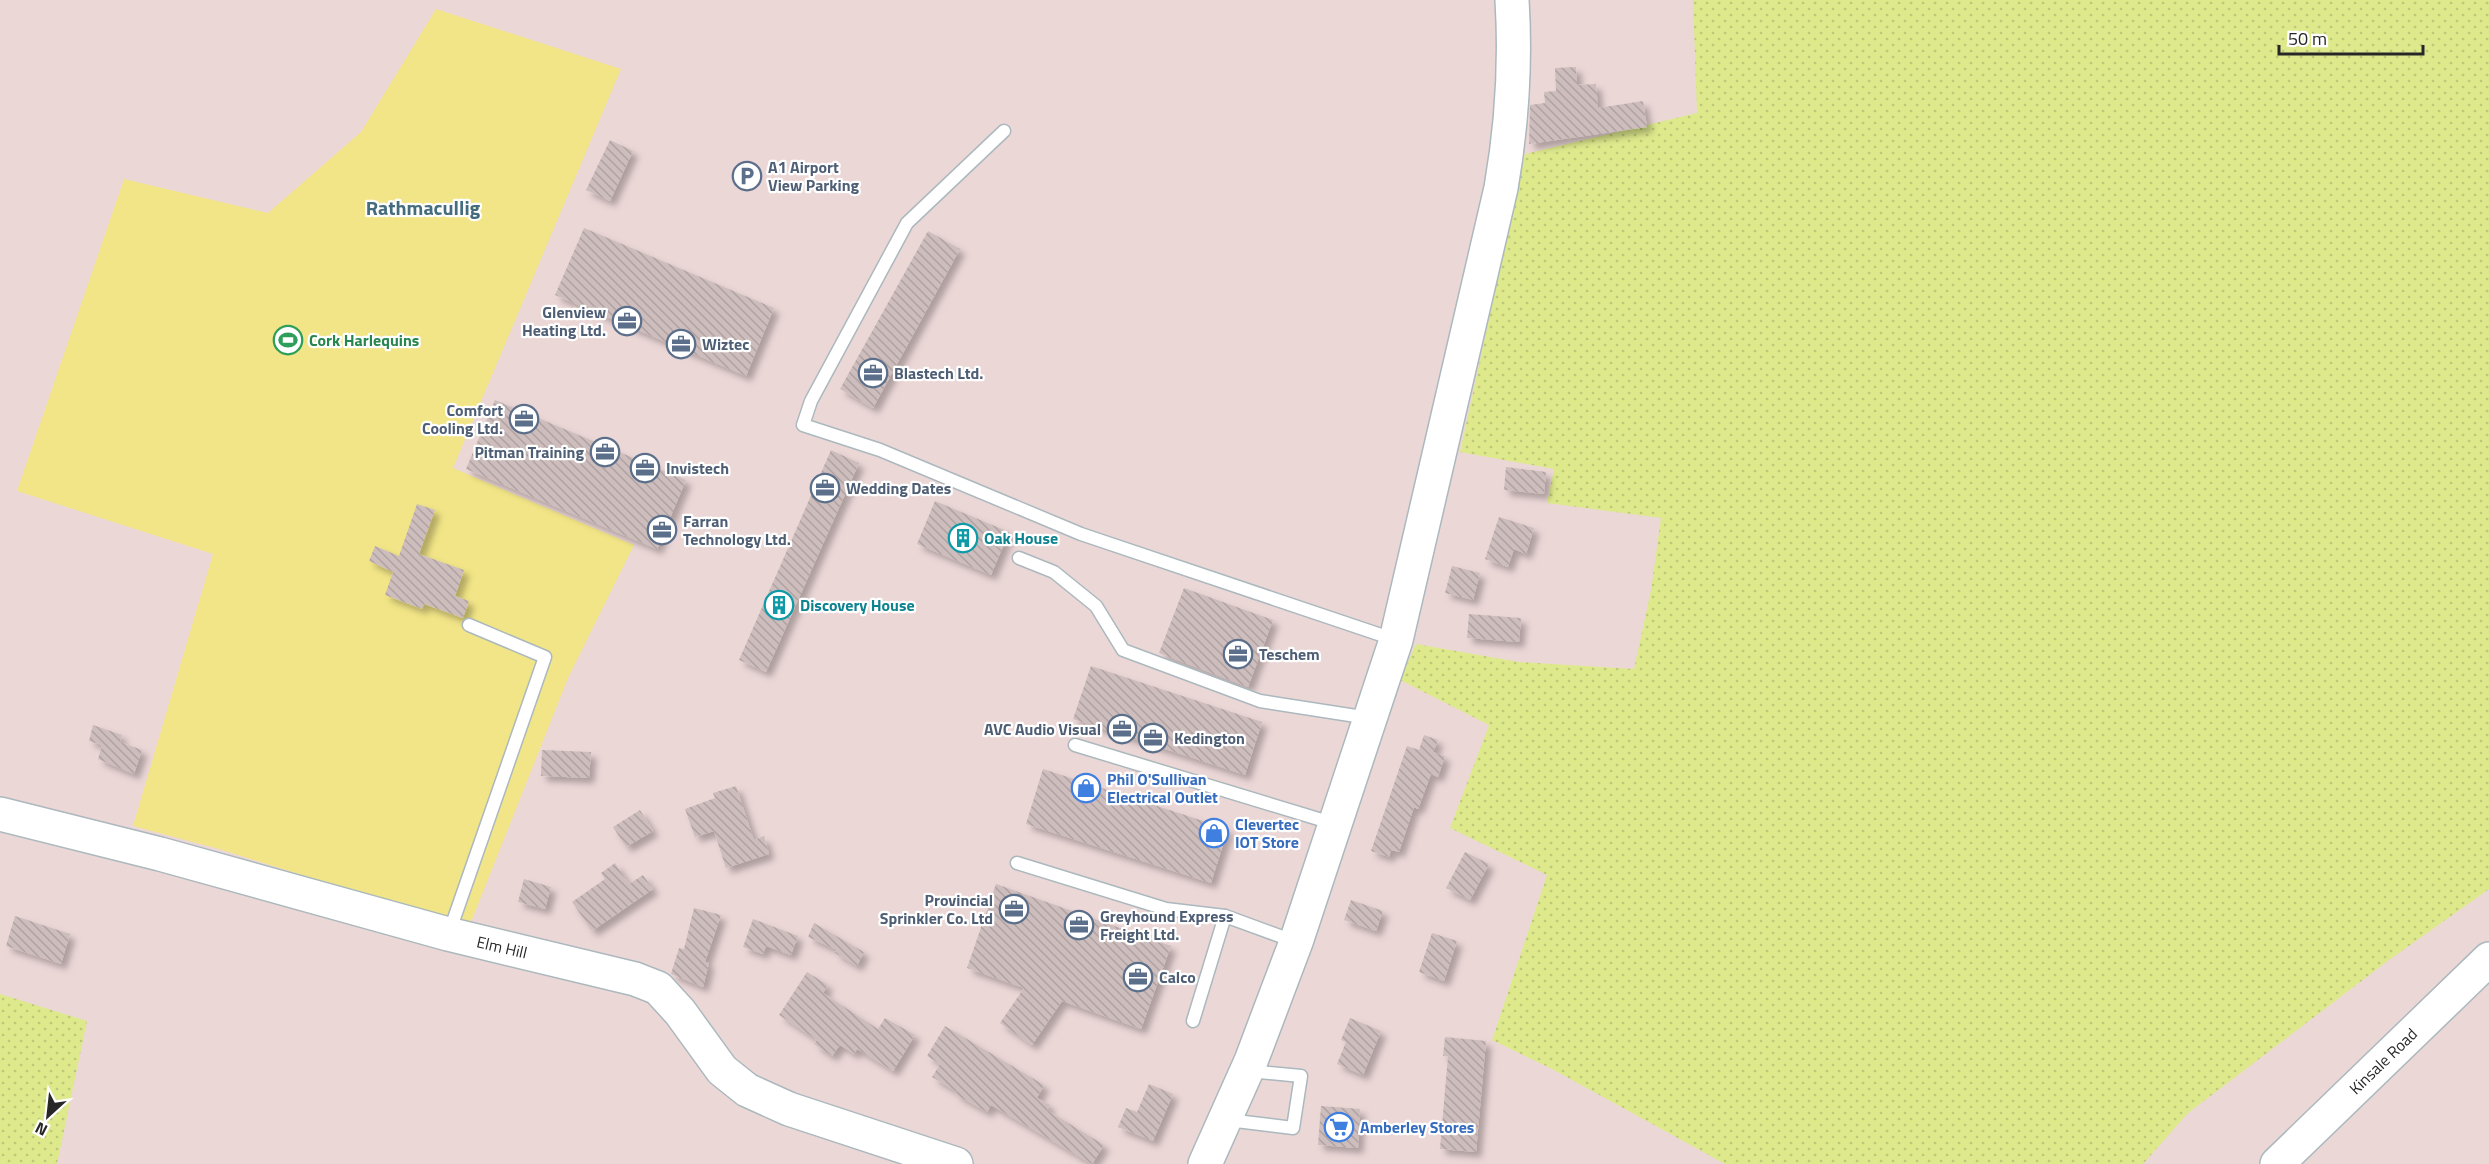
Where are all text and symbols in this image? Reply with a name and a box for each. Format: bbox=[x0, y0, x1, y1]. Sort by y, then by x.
scale bar bbox=[2279, 18, 2423, 56]
text: 50 m bbox=[2288, 25, 2327, 52]
place label: A1 Airport View Parking bbox=[768, 155, 859, 197]
parking icon: A1 Airport View Parking bbox=[731, 160, 763, 192]
district label: Rathmacullig bbox=[366, 192, 481, 223]
place label: Glenview Heating Ltd. bbox=[522, 300, 606, 342]
office icon: Glenview Heating Ltd. bbox=[611, 305, 643, 337]
sports icon: Cork Harlequins bbox=[272, 324, 304, 356]
place label: Cork Harlequins bbox=[309, 328, 419, 352]
office icon: Wiztec bbox=[665, 328, 697, 360]
place label: Wiztec bbox=[702, 332, 749, 356]
office icon: Blastech Ltd. bbox=[857, 357, 889, 389]
place label: Blastech Ltd. bbox=[894, 361, 983, 385]
place label: Comfort Cooling Ltd. bbox=[422, 398, 503, 440]
office icon: Comfort Cooling Ltd. bbox=[508, 403, 540, 435]
office icon: Pitman Training bbox=[589, 436, 621, 468]
place label: Pitman Training bbox=[474, 440, 584, 464]
office icon: Invistech bbox=[629, 452, 661, 484]
place label: Invistech bbox=[666, 456, 729, 480]
office icon: Wedding Dates bbox=[809, 472, 841, 504]
place label: Wedding Dates bbox=[846, 476, 951, 500]
place label: Farran Technology Ltd. bbox=[683, 509, 791, 551]
office icon: Farran Technology Ltd. bbox=[646, 514, 678, 546]
building icon: Oak House bbox=[947, 522, 979, 554]
place label: Oak House bbox=[984, 526, 1058, 550]
building icon: Discovery House bbox=[763, 589, 795, 621]
place label: Discovery House bbox=[800, 593, 915, 617]
office icon: Teschem bbox=[1222, 638, 1254, 670]
place label: Teschem bbox=[1259, 642, 1320, 666]
office icon: AVC Audio Visual bbox=[1106, 713, 1138, 745]
place label: AVC Audio Visual bbox=[984, 717, 1101, 741]
office icon: Kedington bbox=[1137, 722, 1169, 754]
place label: Kedington bbox=[1174, 726, 1245, 750]
place label: Phil O'Sullivan Electrical Outlet bbox=[1107, 767, 1218, 809]
shop icon: Phil O'Sullivan Electrical Outlet bbox=[1070, 772, 1102, 804]
place label: Clevertec IOT Store bbox=[1235, 812, 1299, 854]
shop icon: Clevertec IOT Store bbox=[1198, 817, 1230, 849]
place label: Provincial Sprinkler Co. Ltd bbox=[880, 888, 993, 930]
office icon: Provincial Sprinkler Co. Ltd bbox=[998, 893, 1030, 925]
place label: Greyhound Express Freight Ltd. bbox=[1100, 904, 1234, 946]
office icon: Greyhound Express Freight Ltd. bbox=[1063, 909, 1095, 941]
street label: Elm Hill bbox=[474, 930, 530, 964]
office icon: Calco bbox=[1122, 961, 1154, 993]
place label: Calco bbox=[1159, 965, 1196, 989]
street label: Kinsale Road bbox=[2344, 1022, 2422, 1100]
north arrow bbox=[18, 1086, 78, 1146]
supermarket icon: Amberley Stores bbox=[1323, 1111, 1355, 1143]
place label: Amberley Stores bbox=[1360, 1115, 1474, 1139]
text: N bbox=[31, 1116, 52, 1143]

